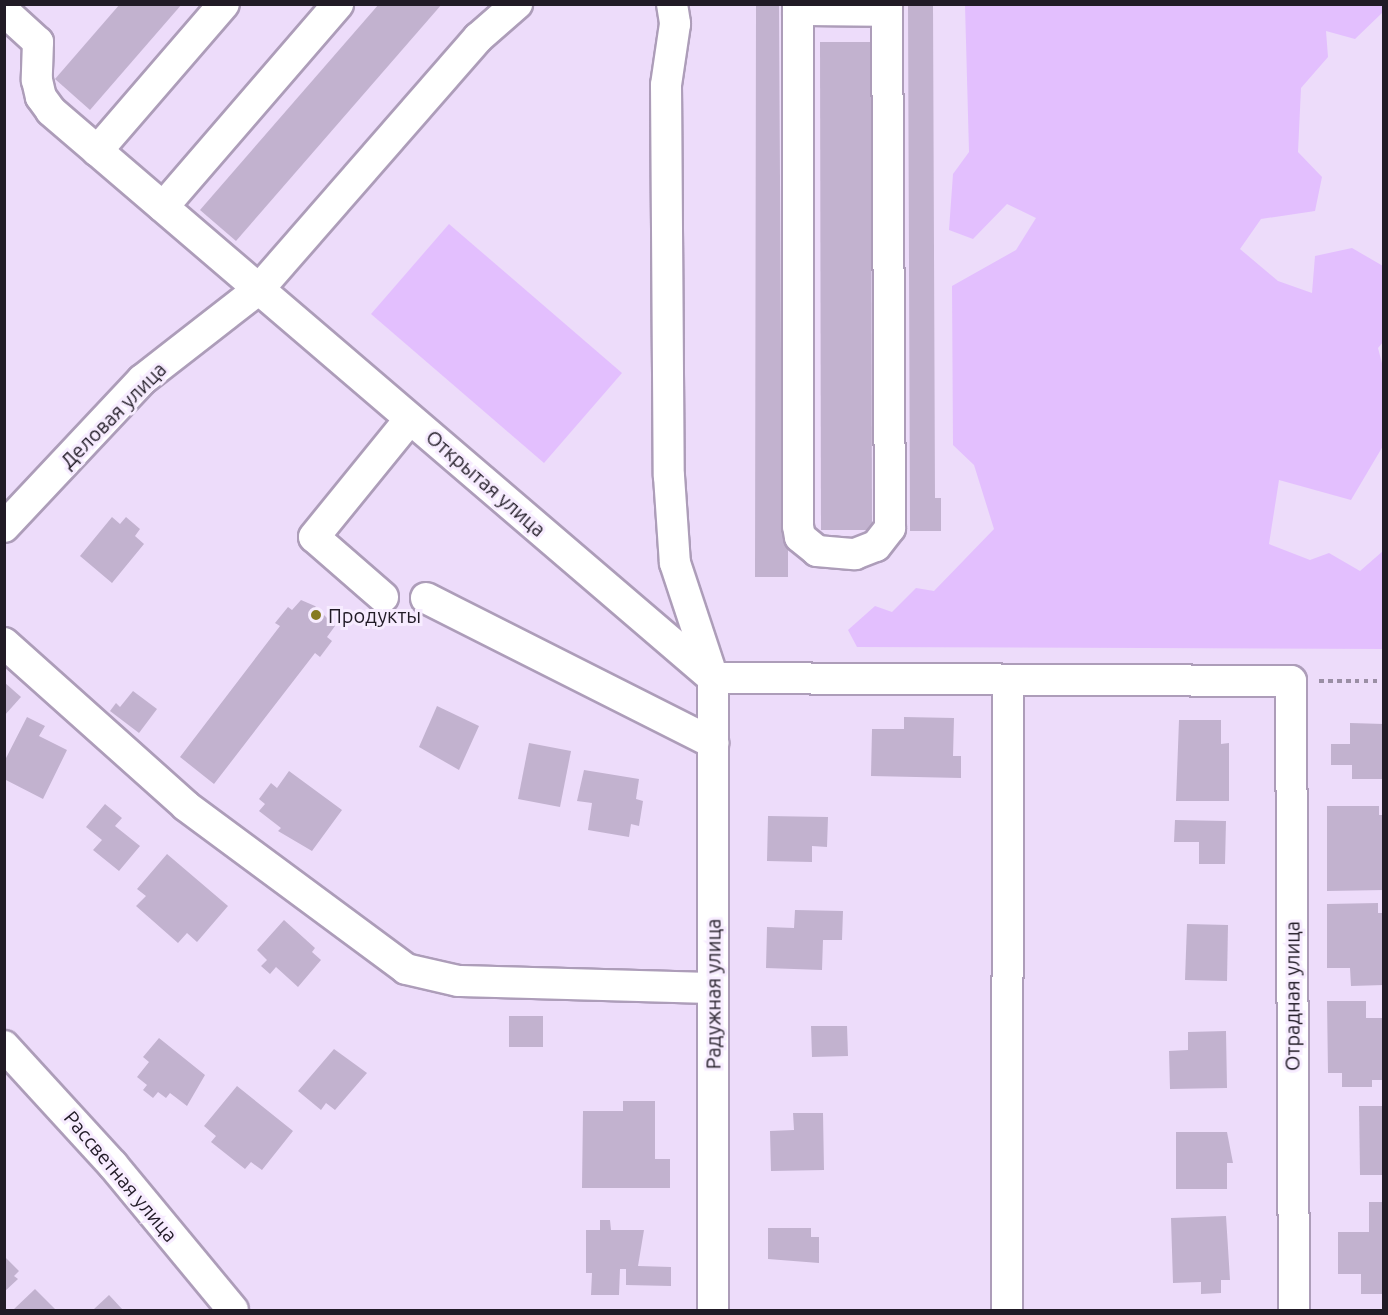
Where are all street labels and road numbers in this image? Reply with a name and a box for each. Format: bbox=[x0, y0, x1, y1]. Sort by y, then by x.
street label: Деловая улица bbox=[55, 357, 171, 473]
street label: Открытая улица bbox=[421, 425, 551, 541]
street label: Радужная улица bbox=[701, 919, 725, 1069]
street label: Отрадная улица bbox=[1280, 921, 1304, 1071]
street label: Рассветная улица bbox=[59, 1106, 183, 1246]

